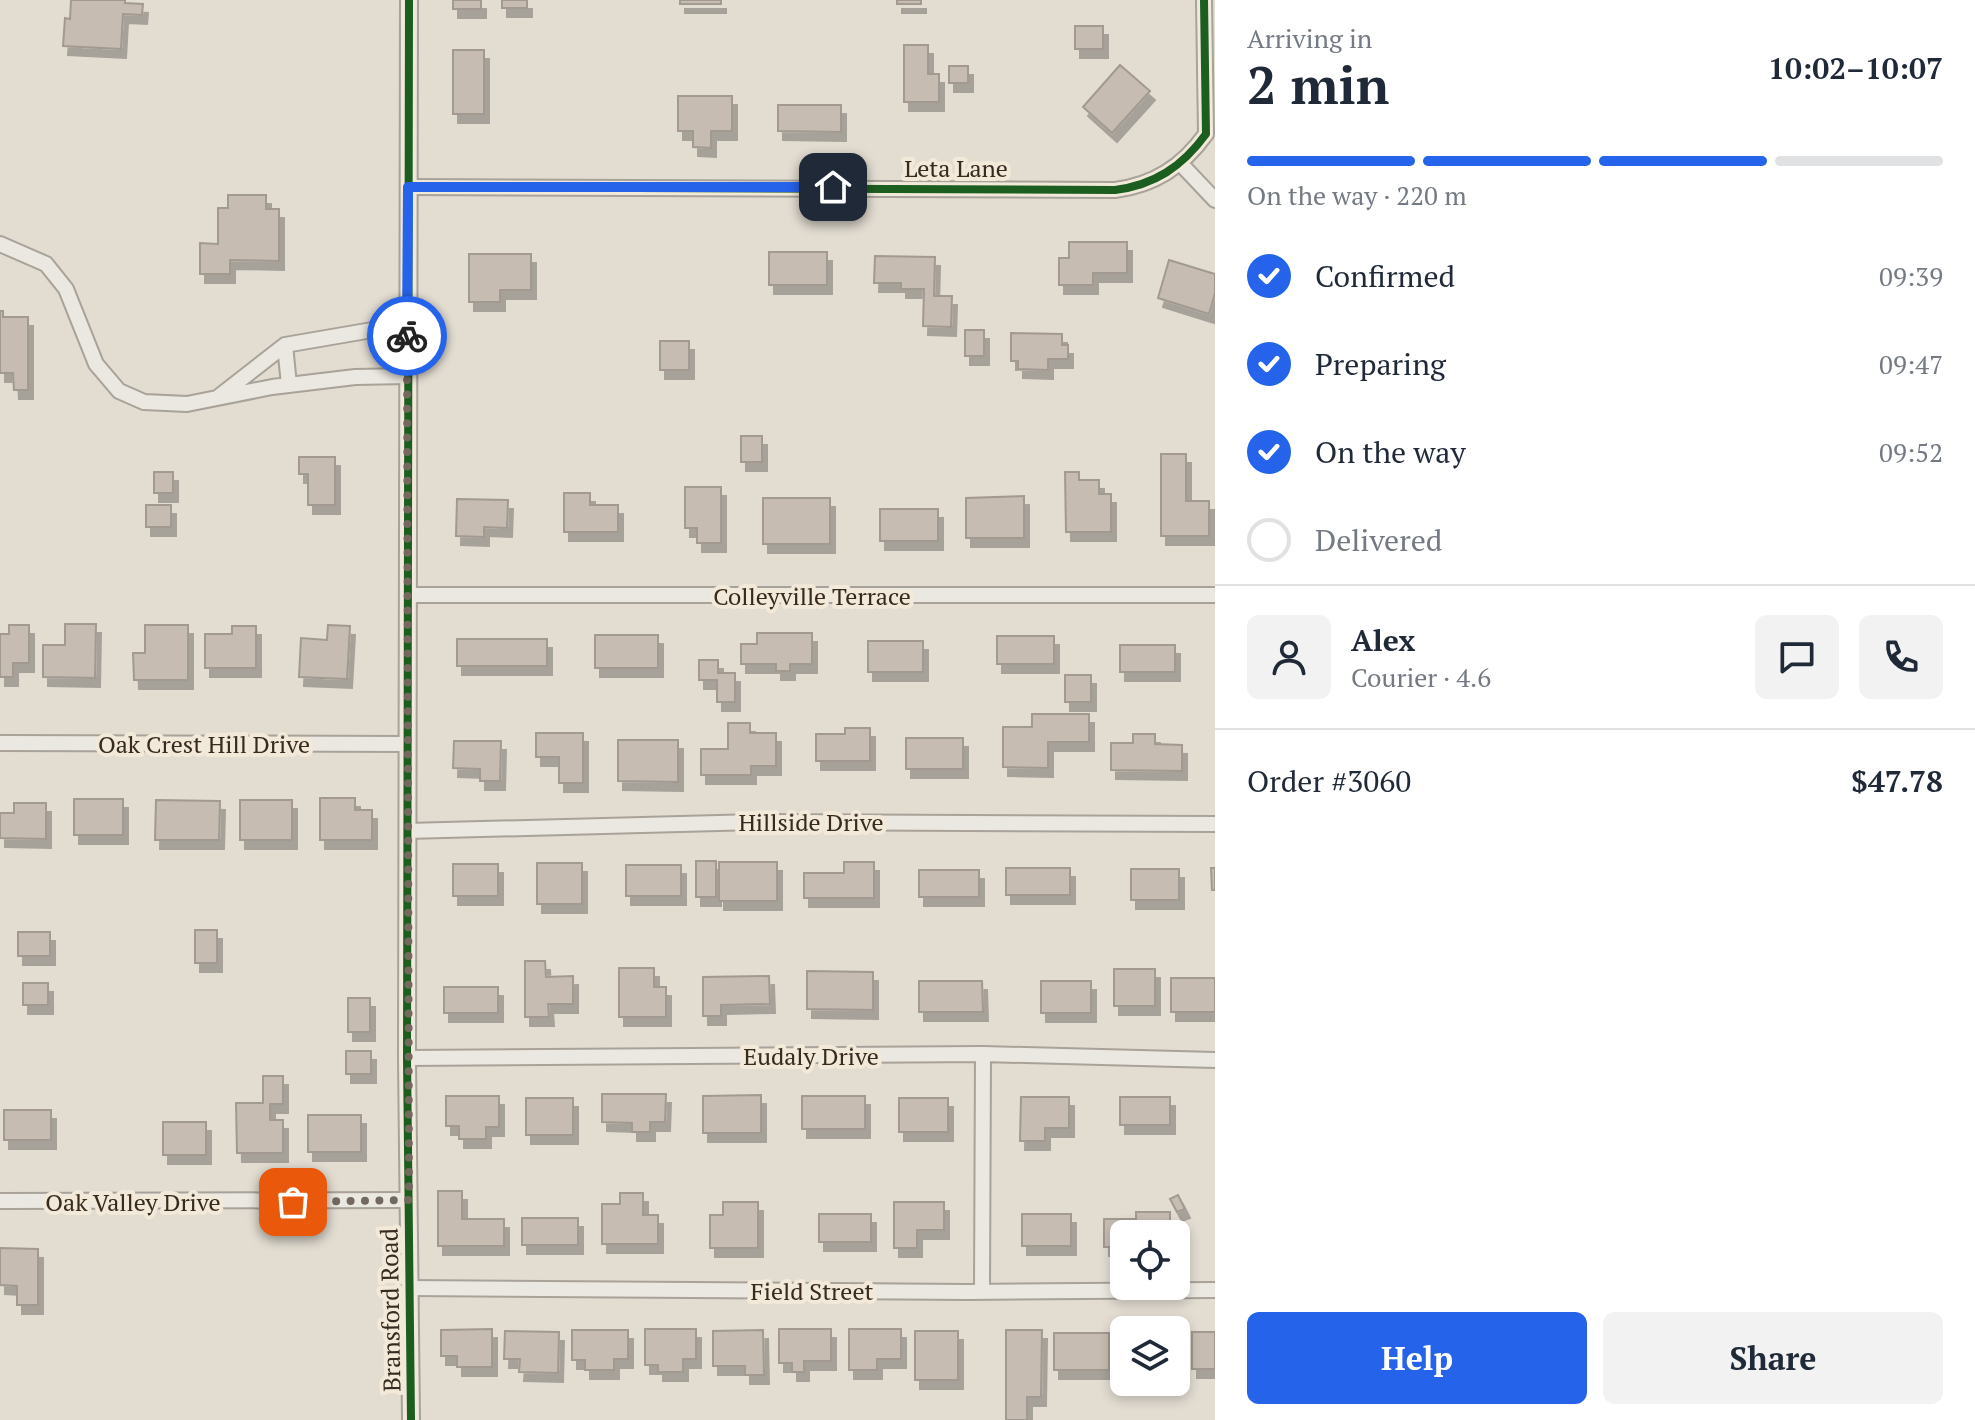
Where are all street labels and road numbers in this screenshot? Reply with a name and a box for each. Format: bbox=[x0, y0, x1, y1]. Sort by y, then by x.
street label: Leta Lane bbox=[904, 152, 1008, 184]
street label: Colleyville Terrace bbox=[713, 580, 911, 612]
street label: Oak Crest Hill Drive bbox=[98, 728, 310, 760]
street label: Hillside Drive bbox=[738, 806, 884, 838]
street label: Eudaly Drive bbox=[743, 1040, 879, 1072]
street label: Oak Valley Drive bbox=[45, 1186, 221, 1218]
street label: Bransford Road bbox=[373, 1228, 407, 1392]
street label: Field Street bbox=[751, 1275, 873, 1307]

